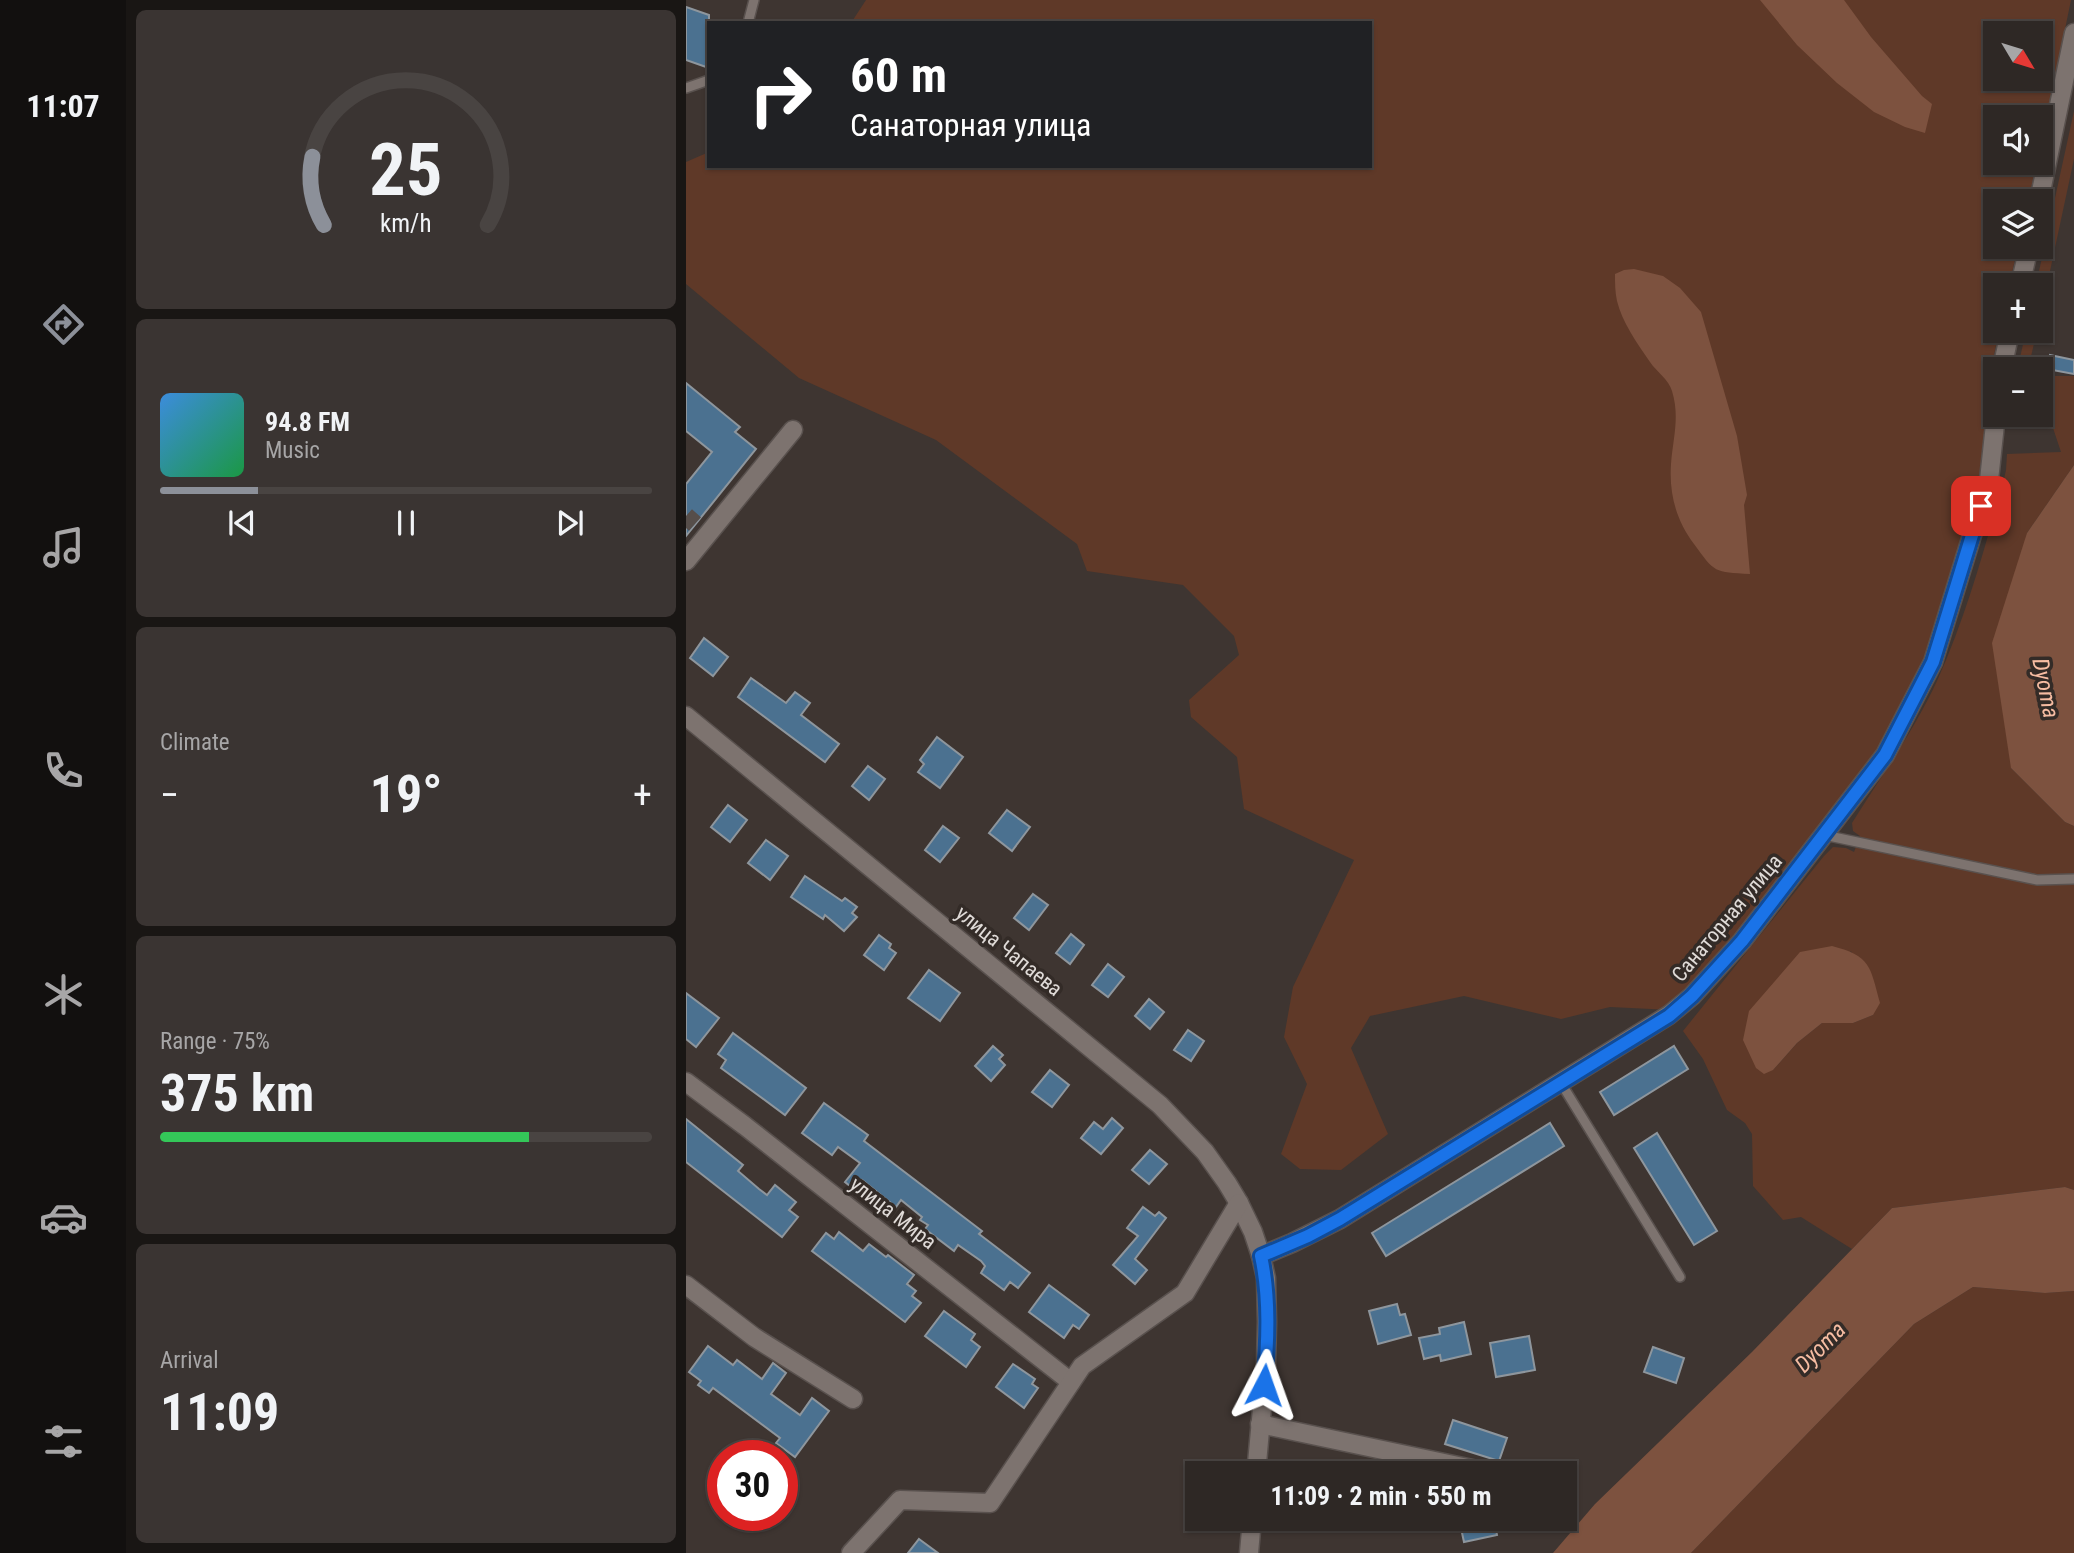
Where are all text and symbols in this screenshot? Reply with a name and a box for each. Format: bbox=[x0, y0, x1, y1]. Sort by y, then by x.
north arrow bbox=[1983, 21, 2053, 91]
map controls bbox=[1983, 21, 2053, 427]
text: 60 m bbox=[850, 47, 947, 104]
icon: right bbox=[735, 49, 826, 140]
text: 11:07 bbox=[26, 87, 100, 125]
button: sound bbox=[1983, 105, 2053, 175]
text: Санаторная улица bbox=[850, 106, 1091, 144]
text: 25 bbox=[369, 128, 443, 214]
button: layers bbox=[1983, 189, 2053, 259]
text: km/h bbox=[380, 209, 432, 238]
button: + bbox=[1983, 273, 2053, 343]
icon: directions bbox=[39, 300, 88, 349]
button: − bbox=[1983, 357, 2053, 427]
text: 94.8 FM bbox=[265, 407, 350, 437]
text: Music bbox=[265, 437, 320, 464]
pin bbox=[1951, 476, 2011, 536]
icon: arrive bbox=[1962, 487, 2000, 525]
icon: previous bbox=[223, 504, 261, 542]
icon: pause bbox=[387, 504, 425, 542]
icon: next bbox=[551, 504, 589, 542]
icon: music bbox=[39, 523, 88, 572]
water label: Dyoma bbox=[2026, 656, 2065, 720]
text: Climate bbox=[160, 729, 230, 756]
icon: phone bbox=[39, 746, 88, 795]
text: 19° bbox=[370, 764, 442, 825]
text: − bbox=[160, 773, 179, 817]
text: + bbox=[633, 773, 652, 817]
street label: Санаторная улица bbox=[1667, 850, 1787, 986]
street label: улица Чапаева bbox=[951, 901, 1067, 1001]
icon: climate bbox=[39, 970, 88, 1019]
text: Range · 75% bbox=[160, 1028, 270, 1055]
text: 375 km bbox=[160, 1063, 314, 1124]
street label: улица Мира bbox=[845, 1172, 941, 1254]
icon: car bbox=[39, 1193, 88, 1242]
water label: Dyoma bbox=[1789, 1316, 1851, 1378]
text: Arrival bbox=[160, 1347, 219, 1374]
position arrow bbox=[1227, 1348, 1301, 1422]
text: 11:09 bbox=[160, 1382, 279, 1443]
icon: filters bbox=[39, 1417, 88, 1466]
speed limit sign: 30 bbox=[707, 1440, 798, 1531]
text: 11:09 · 2 min · 550 m bbox=[1271, 1481, 1491, 1511]

